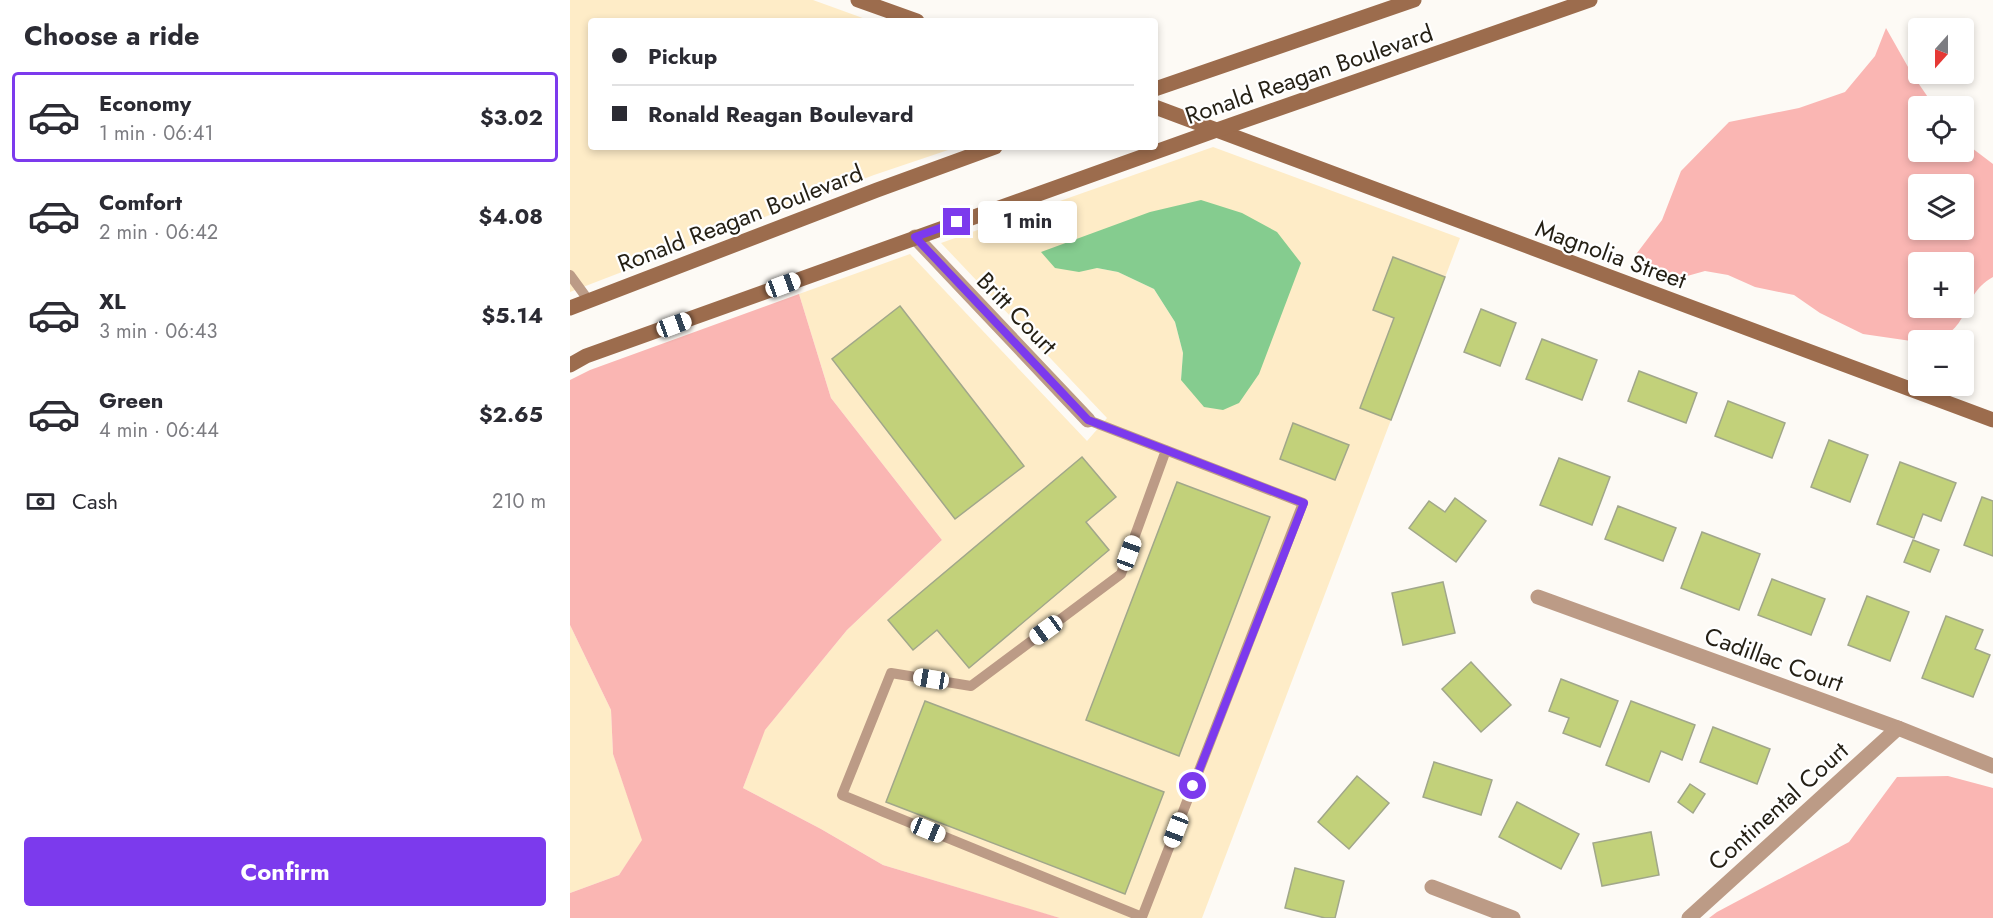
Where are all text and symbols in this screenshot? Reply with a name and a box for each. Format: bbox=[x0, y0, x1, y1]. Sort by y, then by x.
street label: Ronald Reagan Boulevard bbox=[1180, 15, 1438, 133]
text: Choose a ride bbox=[24, 16, 199, 55]
north arrow bbox=[1908, 18, 1974, 84]
map controls bbox=[1908, 18, 1974, 396]
text: Pickup bbox=[648, 40, 717, 72]
text: Economy bbox=[99, 87, 191, 119]
icon: car bbox=[27, 90, 81, 144]
button: locate bbox=[1908, 96, 1974, 162]
text: Ronald Reagan Boulevard bbox=[648, 98, 914, 130]
text: $3.02 bbox=[480, 101, 543, 133]
text: 1 min · 06:41 bbox=[99, 119, 213, 148]
street label: Ronald Reagan Boulevard bbox=[612, 155, 868, 281]
button: layers bbox=[1908, 174, 1974, 240]
text: Comfort bbox=[99, 186, 182, 218]
icon: car bbox=[27, 189, 81, 243]
text: $4.08 bbox=[479, 200, 543, 232]
callout: 1 min bbox=[978, 201, 1077, 243]
text: 1 min bbox=[1003, 207, 1052, 236]
route end bbox=[943, 208, 970, 235]
street label: Magnolia Street bbox=[1531, 211, 1692, 298]
text: 2 min · 06:42 bbox=[99, 218, 218, 247]
button: + bbox=[1908, 252, 1974, 318]
street label: Britt Court bbox=[969, 264, 1065, 362]
car bbox=[763, 270, 803, 300]
text: XL bbox=[99, 285, 126, 317]
icon: car bbox=[27, 288, 81, 342]
text: $5.14 bbox=[481, 299, 543, 331]
car bbox=[654, 310, 694, 340]
text: 3 min · 06:43 bbox=[99, 317, 217, 346]
button: − bbox=[1908, 330, 1974, 396]
text: Green bbox=[99, 384, 163, 416]
icon: car bbox=[27, 387, 81, 441]
text: $2.65 bbox=[479, 398, 543, 430]
text: 4 min · 06:44 bbox=[99, 416, 219, 445]
icon: cash bbox=[24, 485, 57, 518]
text: Cash bbox=[72, 485, 118, 517]
text: 210 m bbox=[492, 487, 546, 516]
car bbox=[1114, 533, 1144, 573]
car bbox=[1026, 612, 1066, 648]
street label: Cadillac Court bbox=[1700, 618, 1848, 700]
car bbox=[912, 667, 950, 691]
street label: Continental Court bbox=[1700, 733, 1856, 879]
route start bbox=[1179, 772, 1206, 799]
car bbox=[1161, 810, 1191, 850]
car bbox=[908, 815, 948, 845]
button: Confirm bbox=[24, 837, 546, 906]

